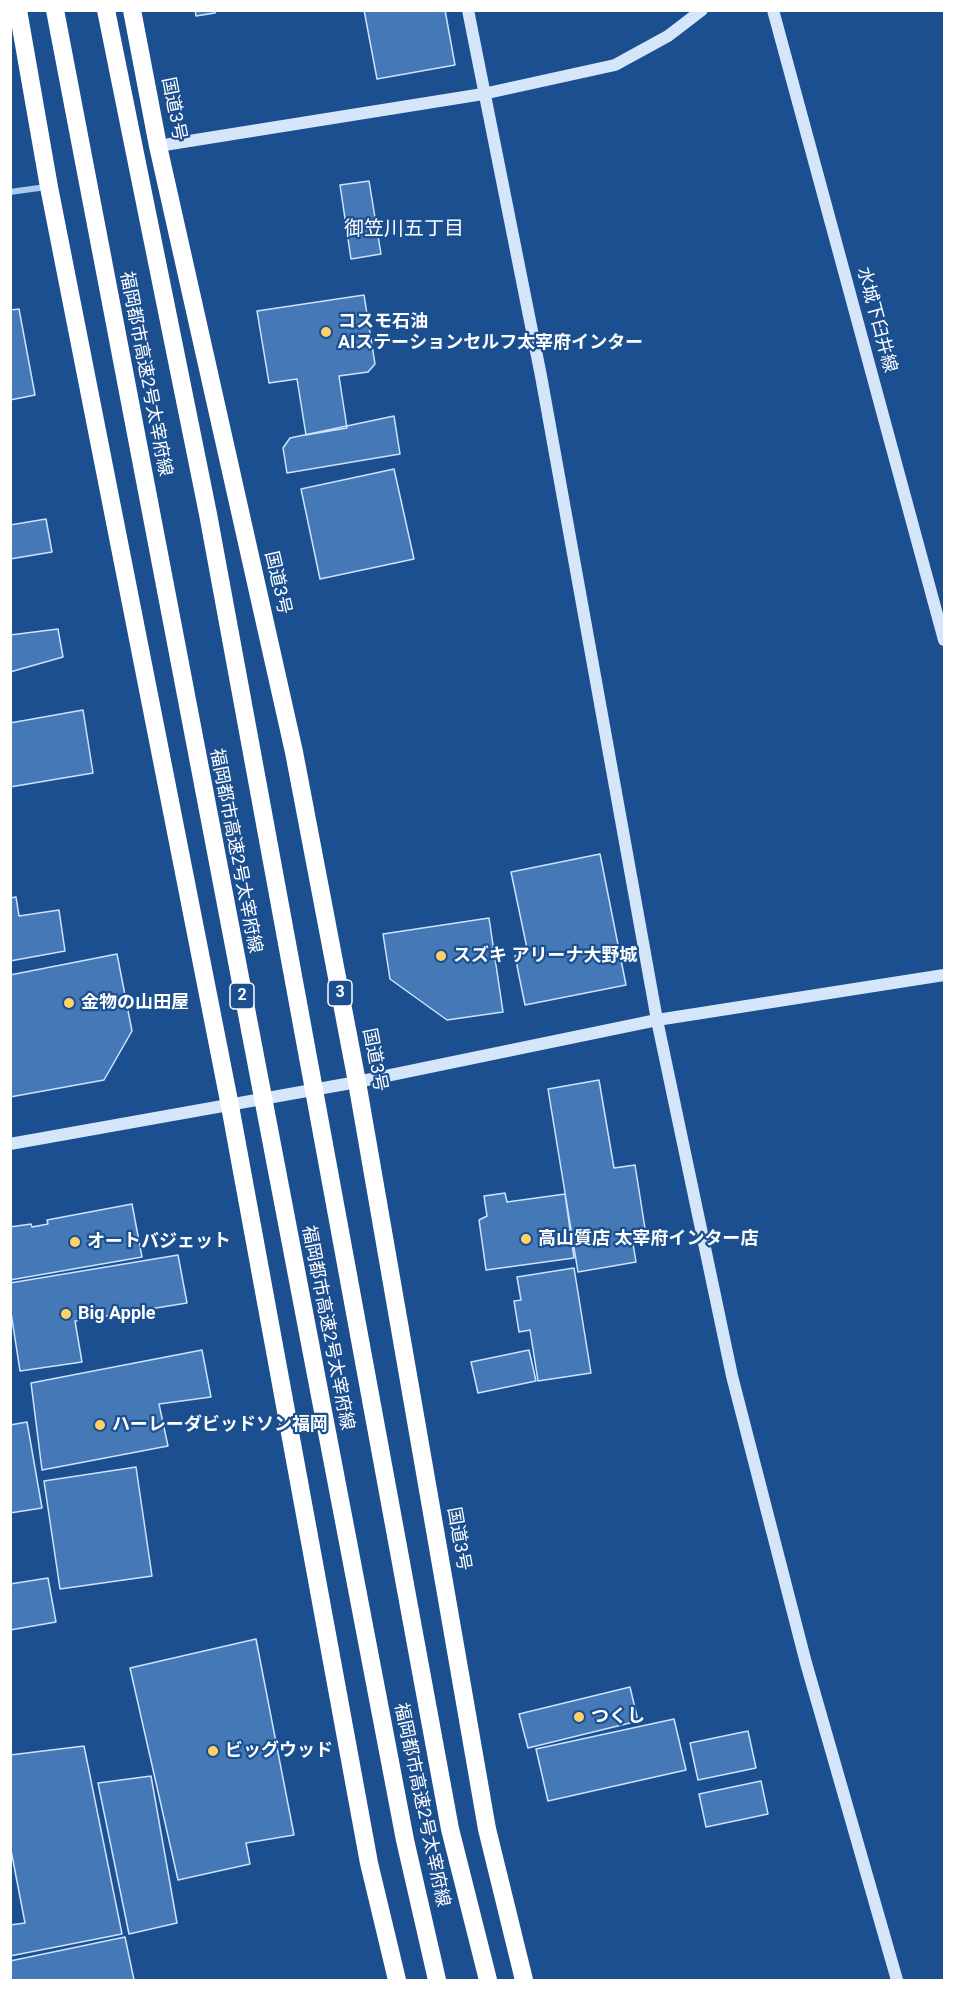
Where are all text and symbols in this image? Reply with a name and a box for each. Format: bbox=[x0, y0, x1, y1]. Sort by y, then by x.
street label: 国道3号 bbox=[156, 75, 190, 143]
district label: 御笠川五丁目 bbox=[344, 218, 464, 242]
street label: 水城下臼井線 bbox=[852, 265, 900, 375]
street label: 福岡都市高速2号太宰府線 bbox=[115, 270, 175, 478]
place label: コスモ石油 AIステーションセルフ太宰府インター bbox=[338, 311, 643, 354]
marker: コスモ石油 AIステーションセルフ太宰府インター bbox=[319, 325, 333, 339]
street label: 国道3号 bbox=[259, 549, 295, 617]
street label: 福岡都市高速2号太宰府線 bbox=[205, 747, 265, 955]
place label: スズキ アリーナ大野城 bbox=[453, 945, 637, 967]
marker: スズキ アリーナ大野城 bbox=[434, 949, 448, 963]
road number: 3 bbox=[328, 980, 352, 1006]
road number: 2 bbox=[230, 983, 254, 1009]
place label: 金物の山田屋 bbox=[81, 992, 189, 1014]
marker: 金物の山田屋 bbox=[62, 996, 76, 1010]
street label: 国道3号 bbox=[357, 1026, 391, 1094]
street label: 福岡都市高速2号太宰府線 bbox=[297, 1224, 357, 1432]
place label: 高山質店 太宰府インター店 bbox=[538, 1228, 758, 1250]
place label: オートバジェット bbox=[87, 1231, 231, 1253]
marker: 高山質店 太宰府インター店 bbox=[519, 1232, 533, 1246]
marker: オートバジェット bbox=[68, 1235, 82, 1249]
place label: Big Apple bbox=[78, 1303, 156, 1325]
marker: Big Apple bbox=[59, 1307, 73, 1321]
place label: ハーレーダビッドソン福岡 bbox=[112, 1414, 328, 1436]
marker: ハーレーダビッドソン福岡 bbox=[93, 1418, 107, 1432]
street label: 国道3号 bbox=[442, 1506, 474, 1572]
street label: 福岡都市高速2号太宰府線 bbox=[389, 1701, 453, 1909]
place label: つくし bbox=[591, 1706, 645, 1728]
marker: つくし bbox=[572, 1710, 586, 1724]
place label: ビッグウッド bbox=[225, 1740, 333, 1762]
marker: ビッグウッド bbox=[206, 1744, 220, 1758]

